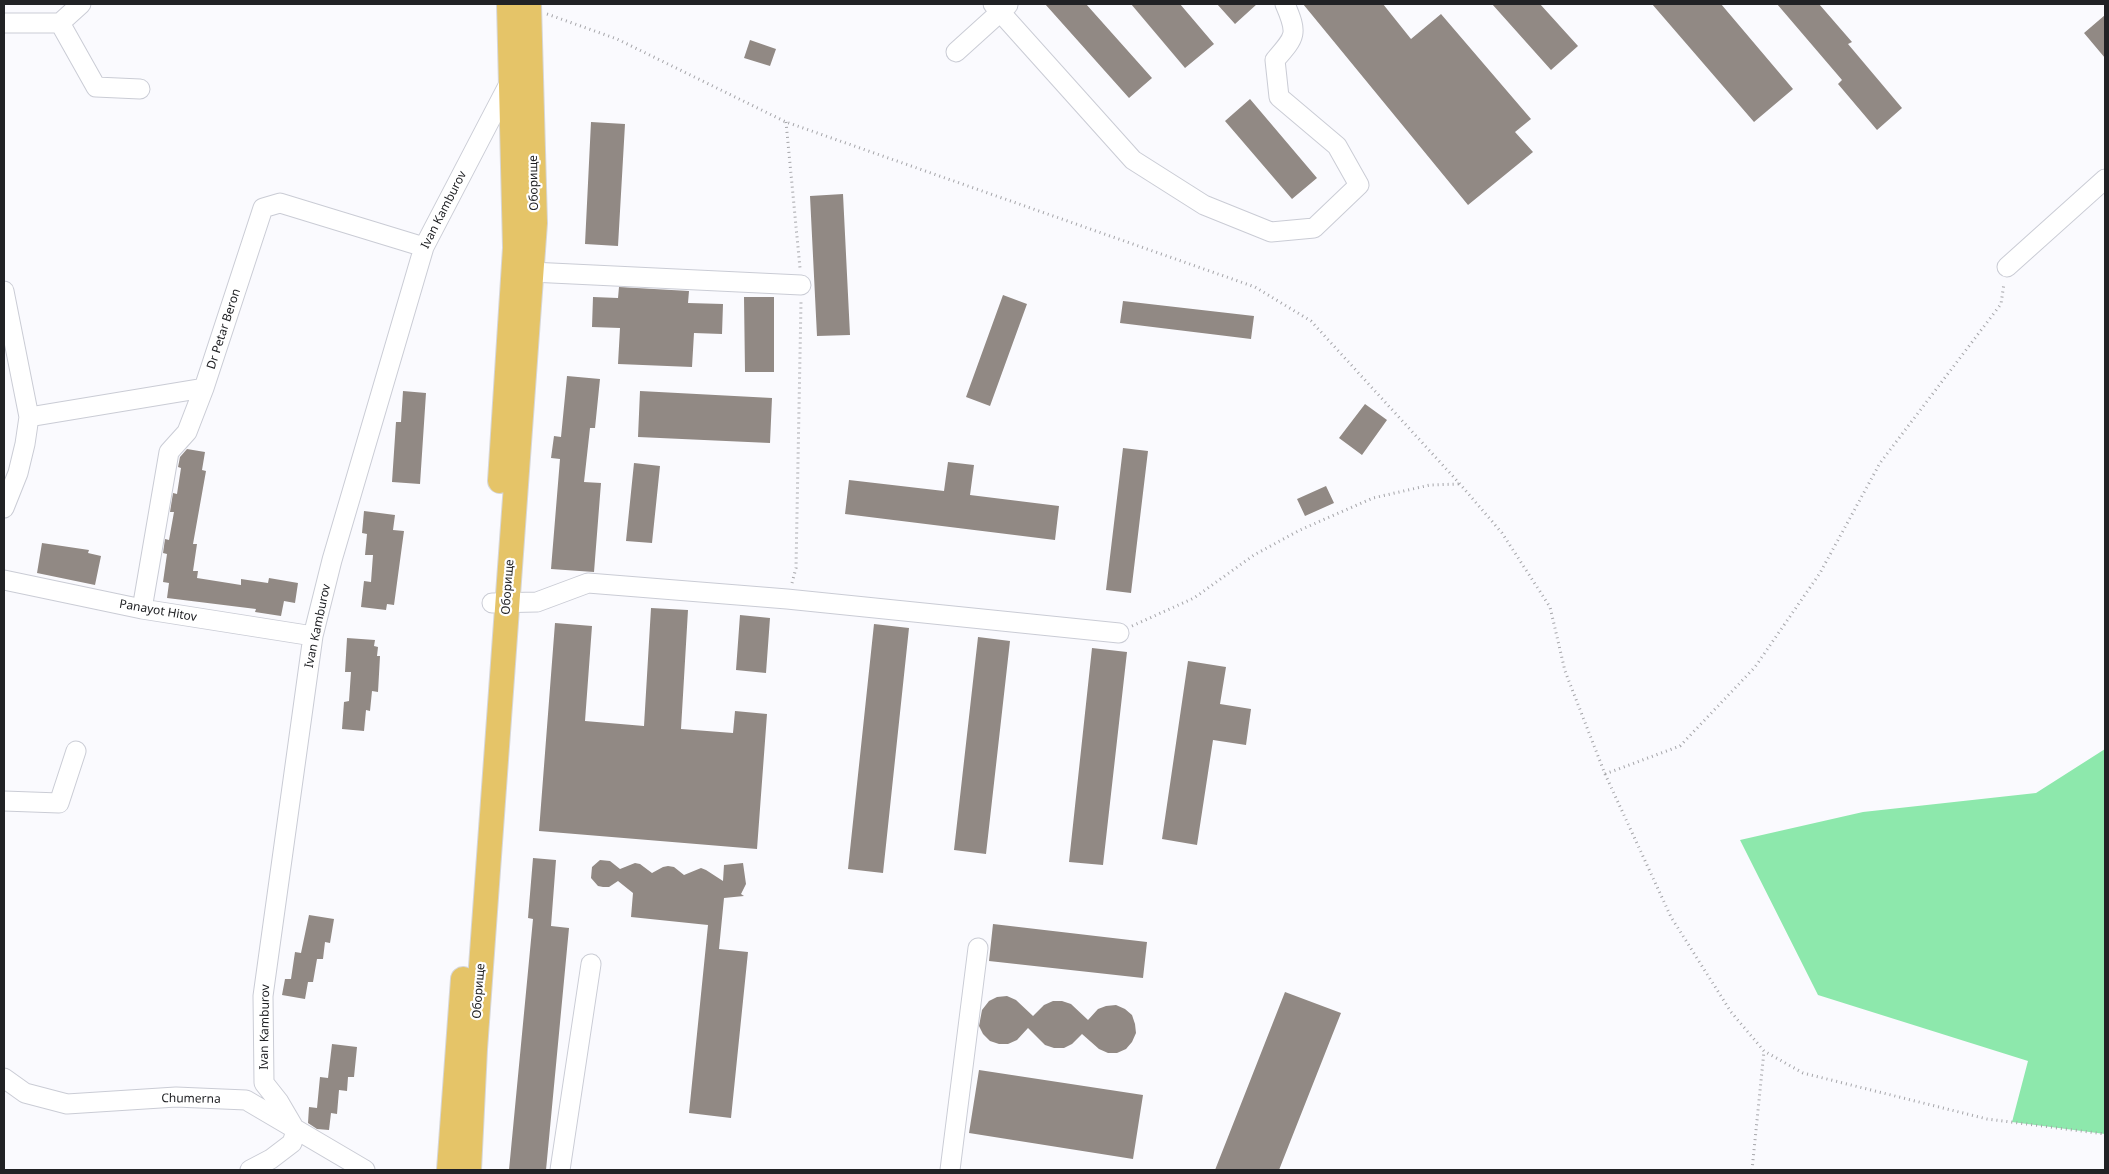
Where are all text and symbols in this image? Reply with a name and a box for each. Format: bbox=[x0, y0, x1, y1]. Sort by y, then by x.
street label: Оборище bbox=[526, 155, 542, 211]
street label: Ivan Kamburov bbox=[418, 169, 470, 251]
street label: Dr Petar Beron bbox=[204, 287, 244, 371]
street label: Оборище bbox=[499, 559, 517, 615]
street label: Ivan Kamburov bbox=[302, 583, 334, 669]
street label: Panayot Hitov bbox=[118, 597, 198, 625]
street label: Оборище bbox=[470, 963, 488, 1019]
street label: Ivan Kamburov bbox=[257, 984, 273, 1070]
street label: Chumerna bbox=[161, 1091, 221, 1107]

